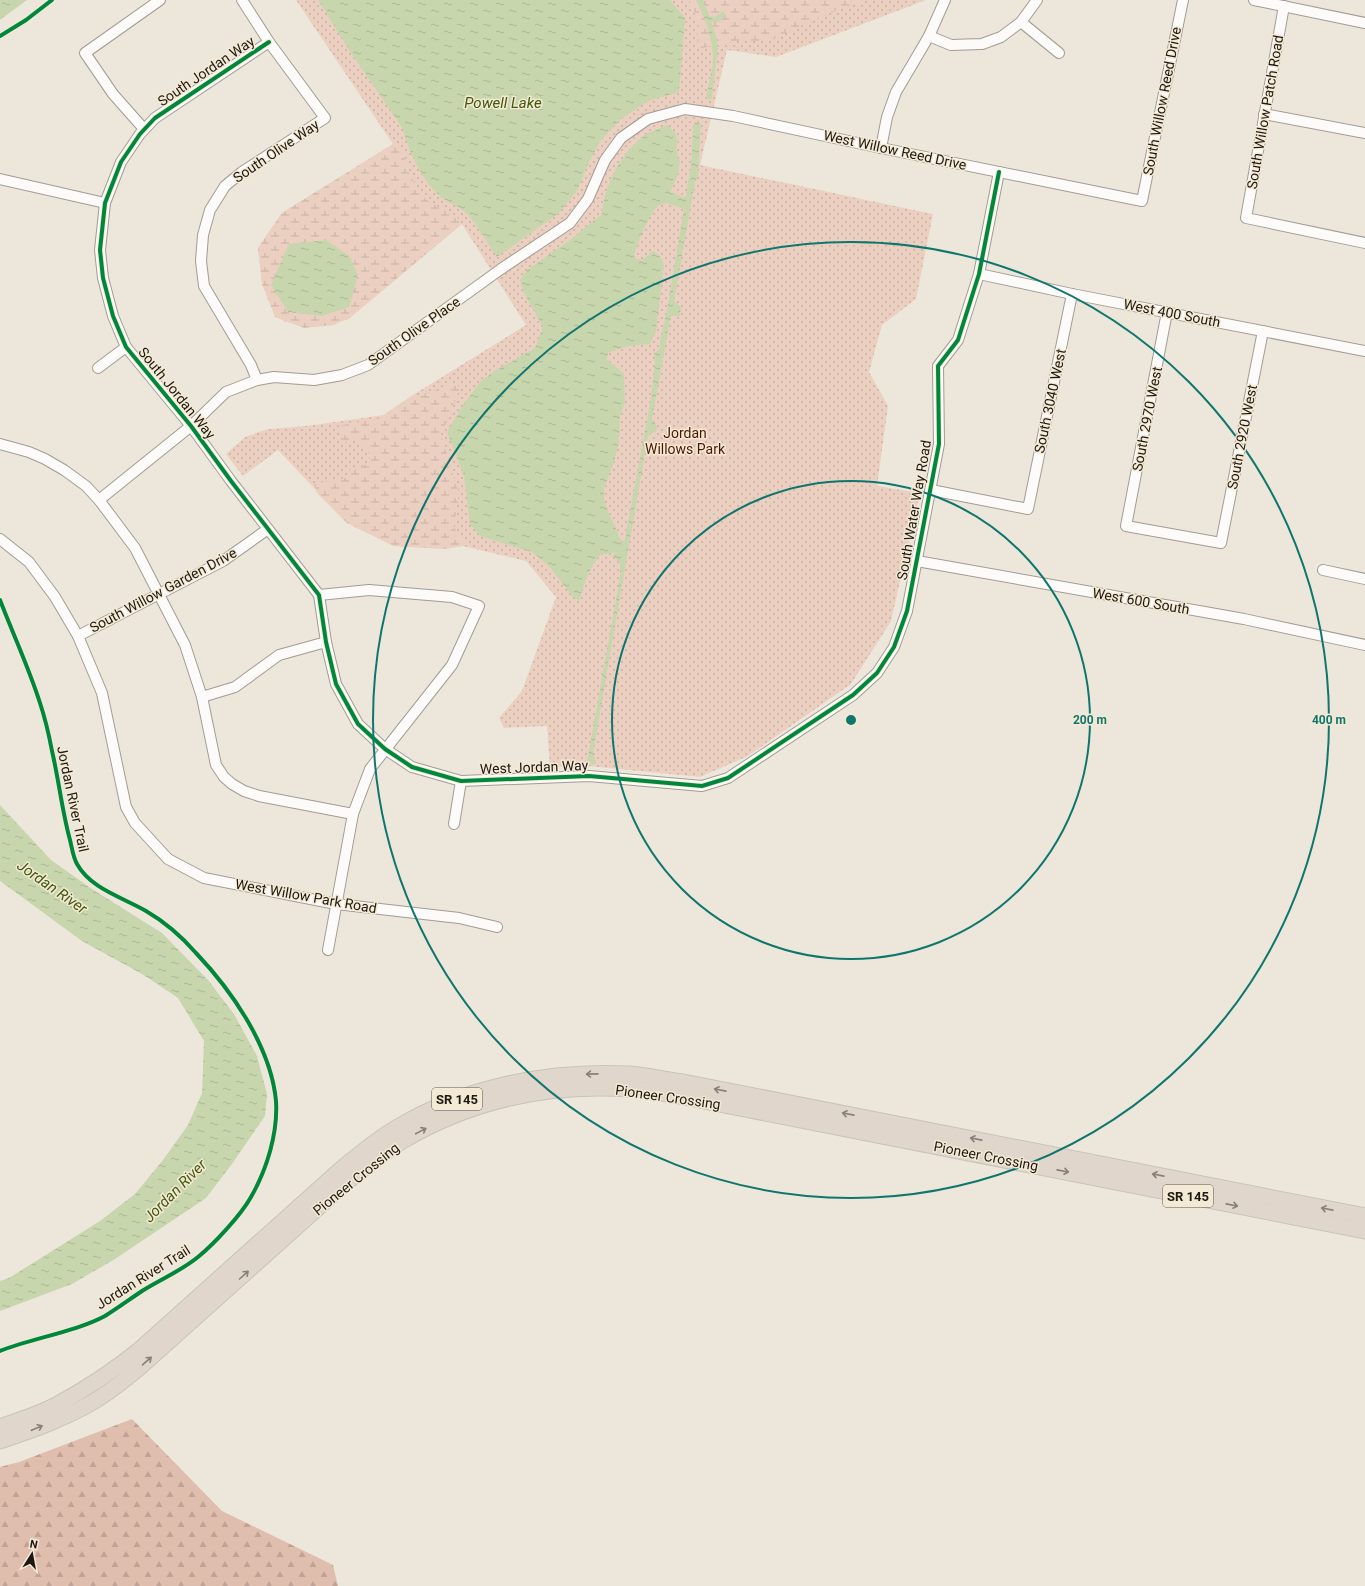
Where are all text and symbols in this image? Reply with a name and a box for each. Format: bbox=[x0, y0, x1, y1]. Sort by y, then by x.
street label: South Willow Reed Drive bbox=[1140, 26, 1184, 176]
street label: South Jordan Way bbox=[155, 33, 258, 109]
street label: South Willow Patch Road bbox=[1244, 34, 1286, 190]
water label: Powell Lake bbox=[464, 94, 542, 112]
street label: South Olive Way bbox=[230, 116, 322, 186]
street label: West Willow Reed Drive bbox=[822, 127, 968, 173]
street label: South Olive Place bbox=[365, 293, 463, 369]
street label: West 400 South bbox=[1122, 296, 1222, 330]
street label: South Jordan Way bbox=[135, 344, 219, 442]
street label: South 3040 West bbox=[1031, 347, 1069, 455]
street label: South 2970 West bbox=[1129, 365, 1165, 473]
street label: South 2920 West bbox=[1224, 383, 1260, 491]
park label: Jordan Willows Park bbox=[645, 425, 726, 457]
street label: South Water Way Road bbox=[894, 439, 934, 581]
street label: South Willow Garden Drive bbox=[87, 544, 239, 636]
street label: West 600 South bbox=[1091, 585, 1191, 617]
centre of rings bbox=[844, 713, 858, 727]
text: 200 m bbox=[1073, 713, 1107, 727]
text: 400 m bbox=[1312, 713, 1346, 727]
street label: Jordan River Trail bbox=[54, 745, 92, 853]
street label: West Jordan Way bbox=[480, 757, 589, 777]
water label: Jordan River bbox=[14, 856, 91, 918]
street label: West Willow Park Road bbox=[234, 876, 378, 916]
one-way arrow bbox=[586, 1070, 599, 1078]
street label: Pioneer Crossing bbox=[614, 1082, 722, 1112]
one-way arrow bbox=[714, 1085, 727, 1093]
road number: SR 145 bbox=[432, 1088, 482, 1110]
one-way arrow bbox=[842, 1110, 855, 1118]
one-way arrow bbox=[414, 1127, 426, 1135]
one-way arrow bbox=[970, 1135, 983, 1143]
street label: Pioneer Crossing bbox=[932, 1138, 1040, 1174]
street label: Pioneer Crossing bbox=[310, 1139, 402, 1219]
water label: Jordan River bbox=[140, 1155, 211, 1226]
one-way arrow bbox=[1056, 1168, 1069, 1176]
one-way arrow bbox=[1152, 1171, 1165, 1179]
road number: SR 145 bbox=[1163, 1185, 1213, 1207]
one-way arrow bbox=[1225, 1201, 1238, 1209]
one-way arrow bbox=[1321, 1204, 1334, 1212]
street label: Jordan River Trail bbox=[93, 1242, 193, 1312]
one-way arrow bbox=[239, 1270, 249, 1279]
one-way arrow bbox=[142, 1357, 152, 1366]
one-way arrow bbox=[30, 1424, 42, 1431]
north arrow bbox=[12, 1534, 52, 1574]
text: N bbox=[29, 1538, 39, 1552]

